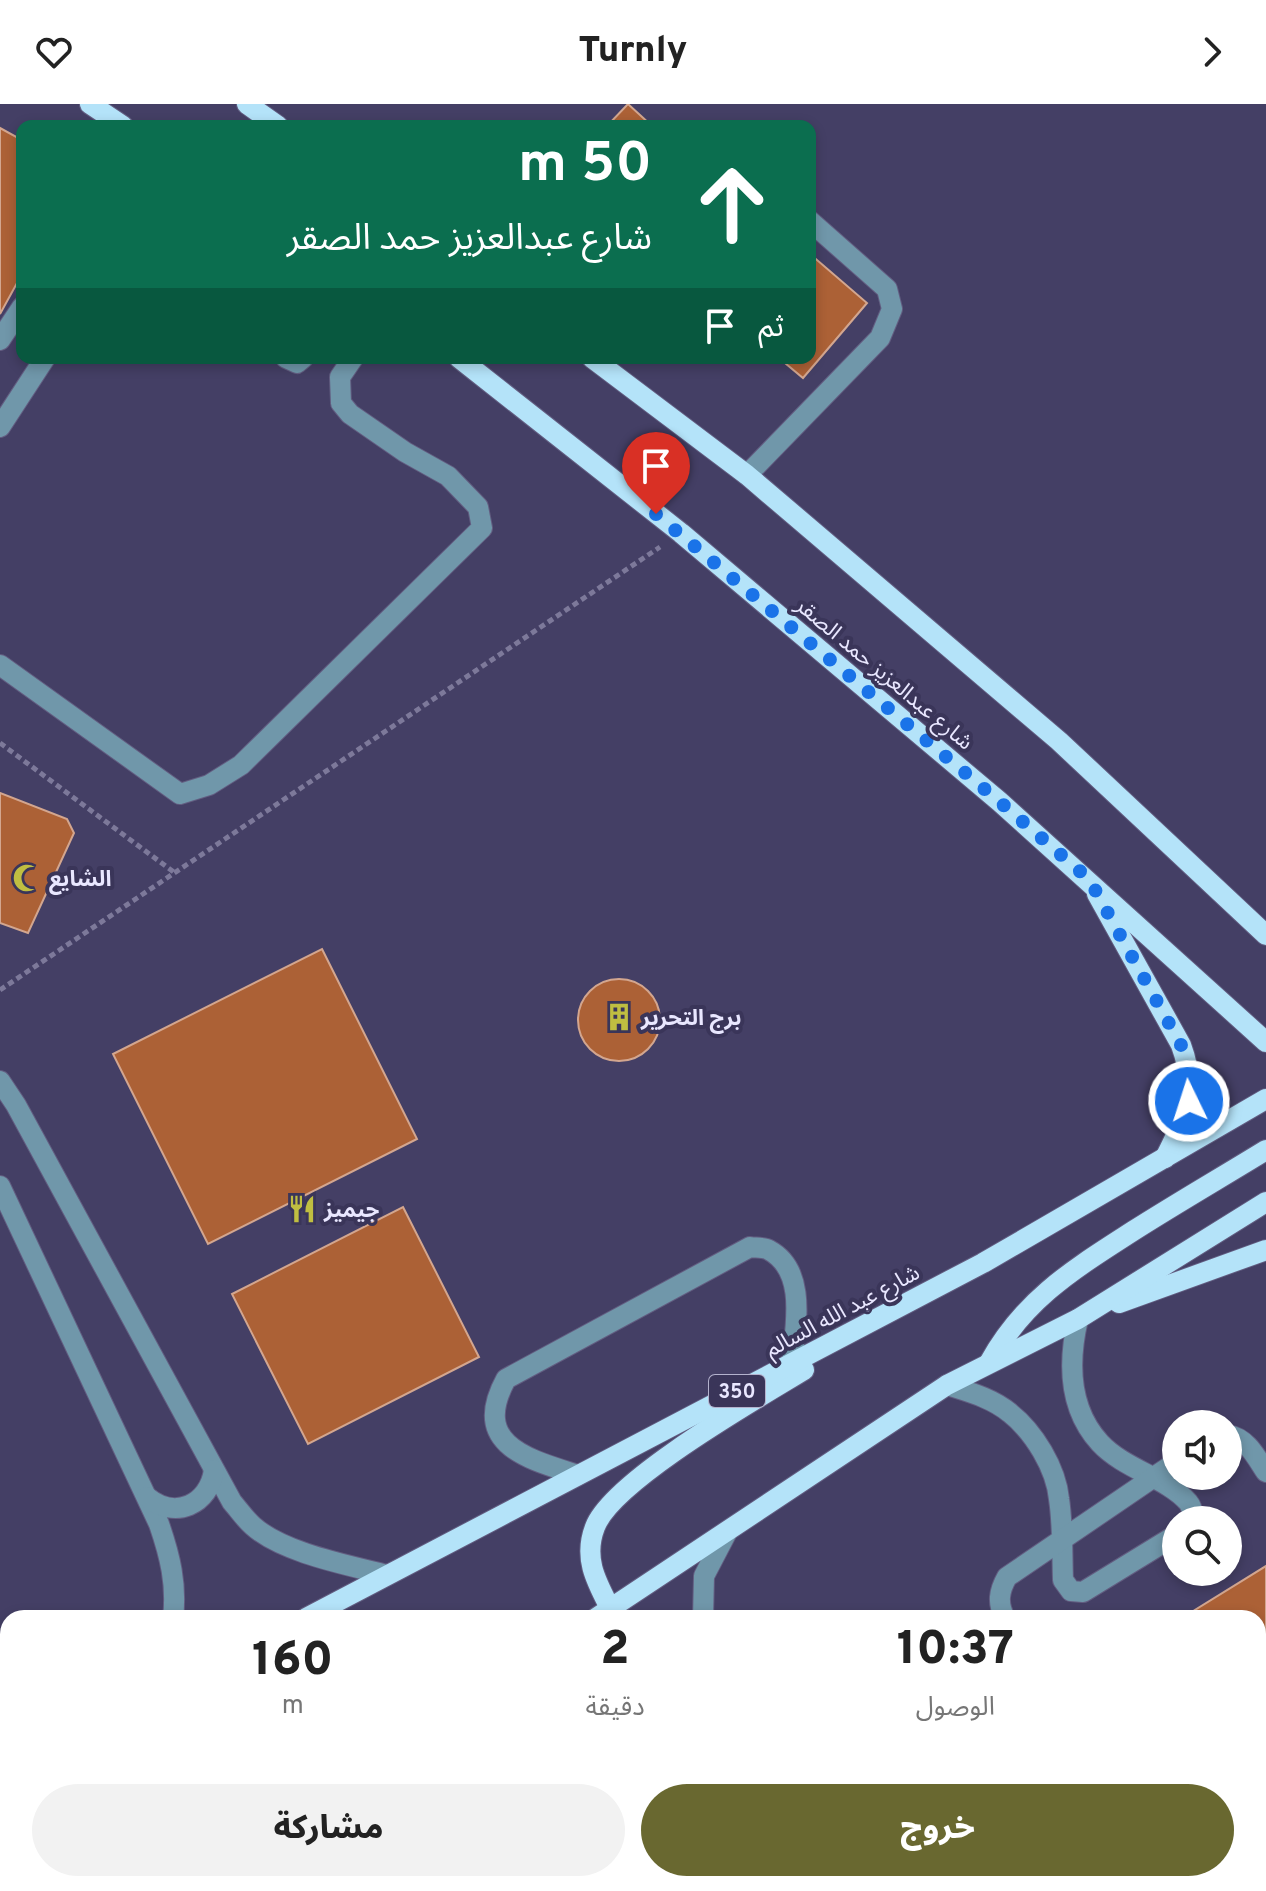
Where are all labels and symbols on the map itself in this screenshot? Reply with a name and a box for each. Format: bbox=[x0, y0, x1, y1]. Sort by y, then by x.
pin bbox=[622, 432, 690, 514]
street label: شارع عبدالعزيز حمد الصقر bbox=[788, 592, 978, 758]
mosque icon: الشايع bbox=[12, 863, 42, 893]
place label: الشايع bbox=[49, 867, 111, 895]
building icon: برج التحرير bbox=[604, 1002, 634, 1032]
place label: برج التحرير bbox=[640, 1006, 741, 1034]
position arrow bbox=[1147, 1059, 1231, 1143]
restaurant icon: جيميز bbox=[287, 1194, 317, 1224]
place label: جيميز bbox=[323, 1198, 380, 1225]
street label: شارع عبد الله السالم bbox=[761, 1260, 926, 1365]
road number: 350 bbox=[709, 1375, 765, 1407]

